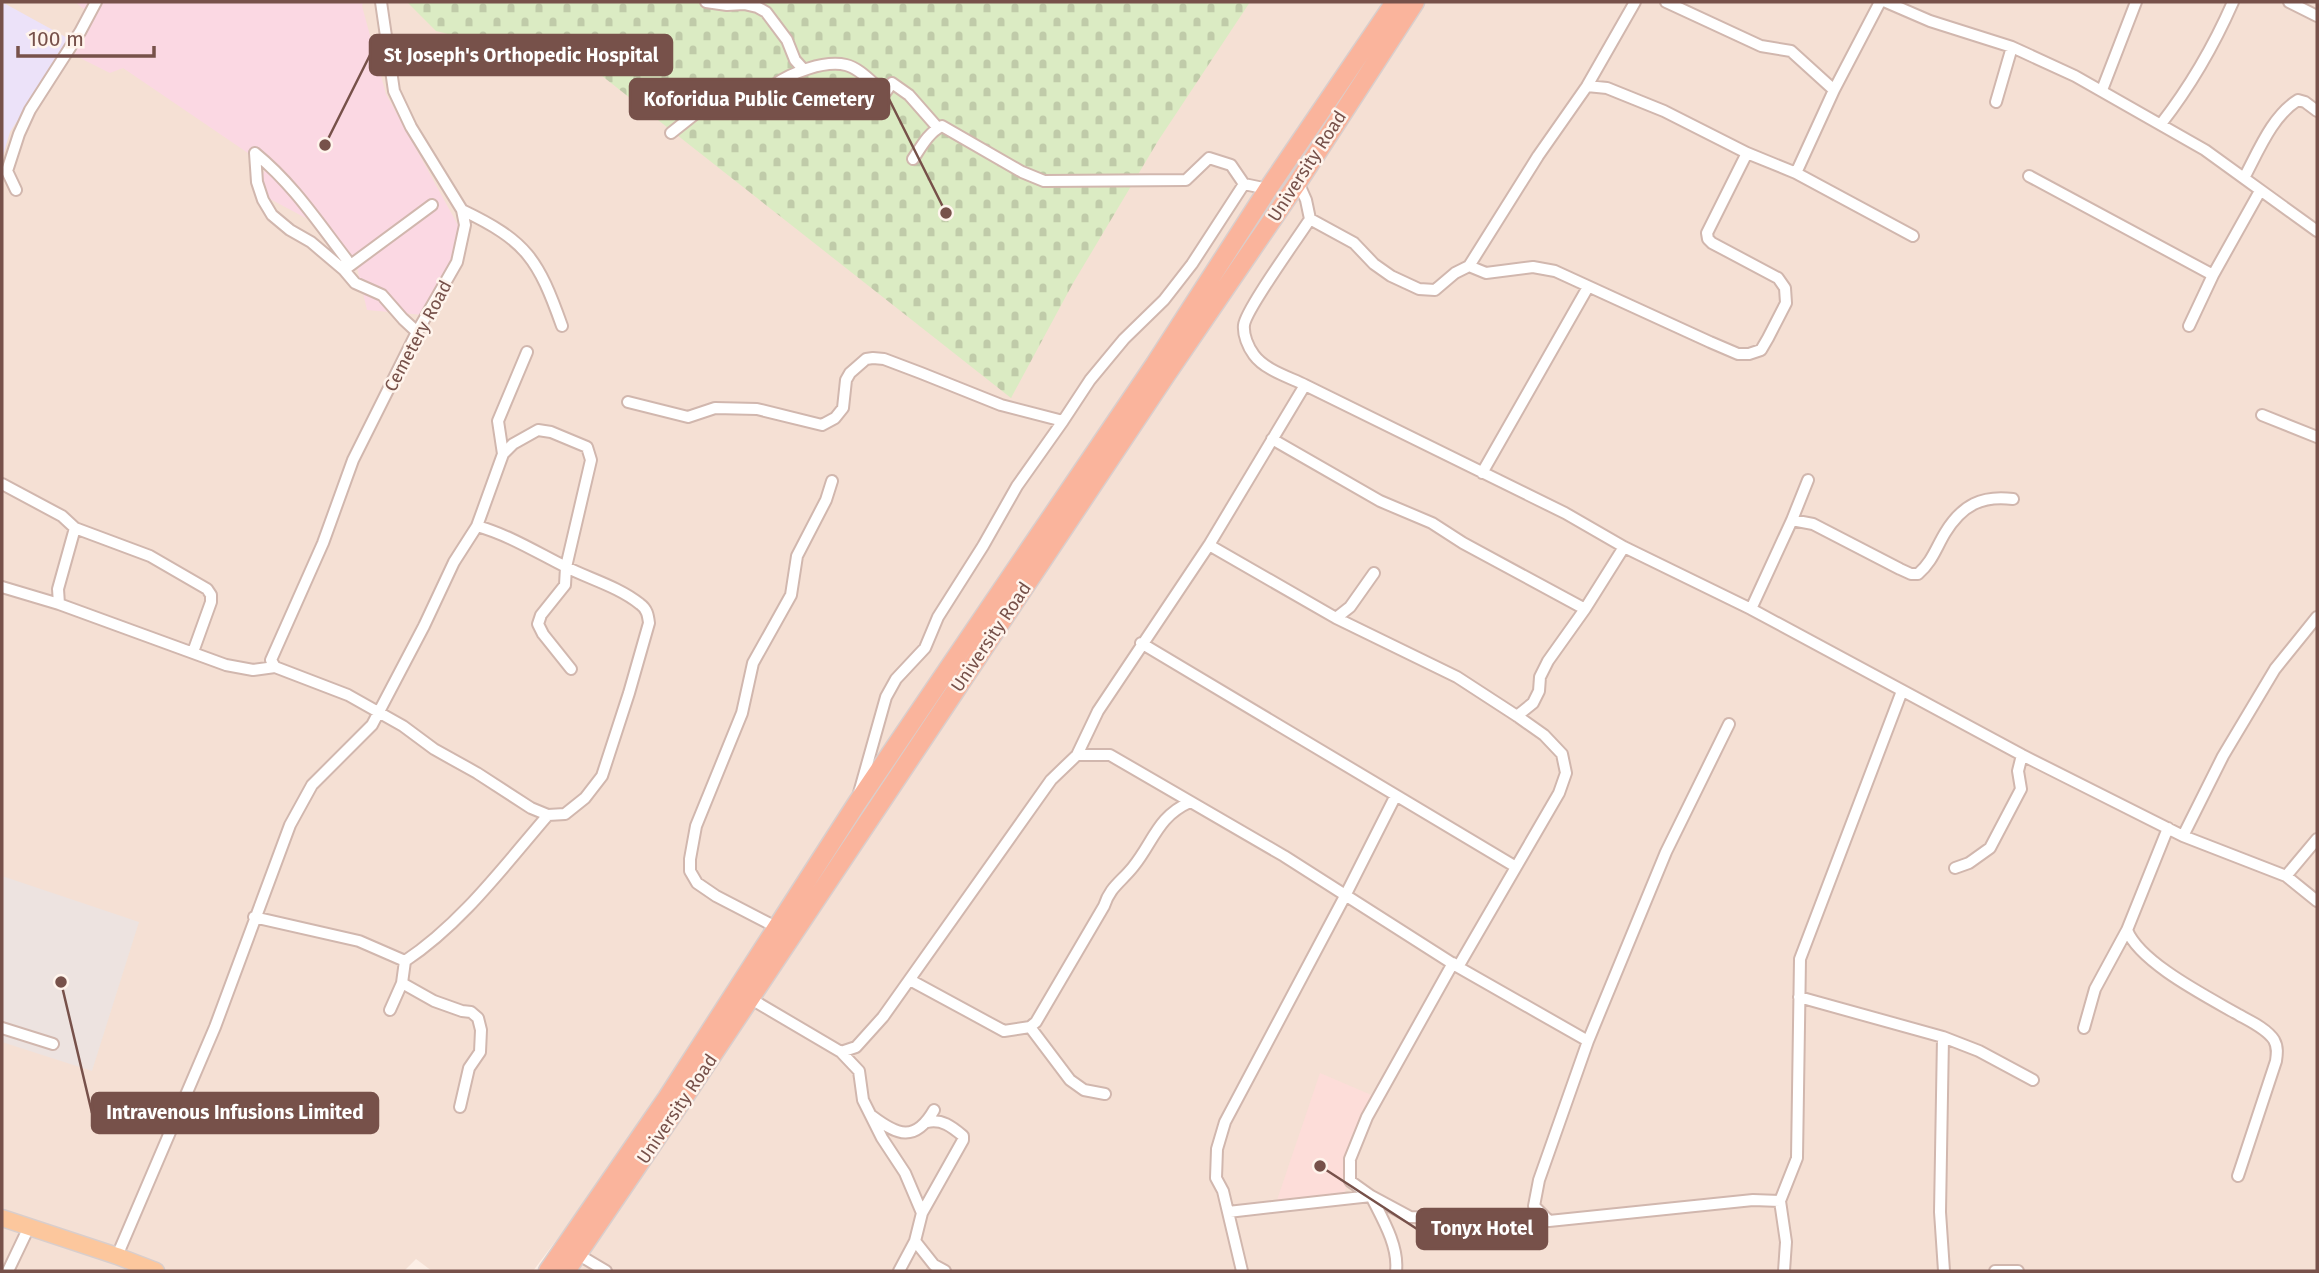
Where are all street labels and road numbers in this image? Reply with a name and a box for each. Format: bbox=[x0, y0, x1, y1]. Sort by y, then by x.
street label: University Road bbox=[1263, 106, 1351, 226]
street label: Cemetery Road bbox=[379, 277, 457, 395]
street label: University Road bbox=[946, 578, 1036, 696]
street label: University Road bbox=[632, 1050, 722, 1168]

